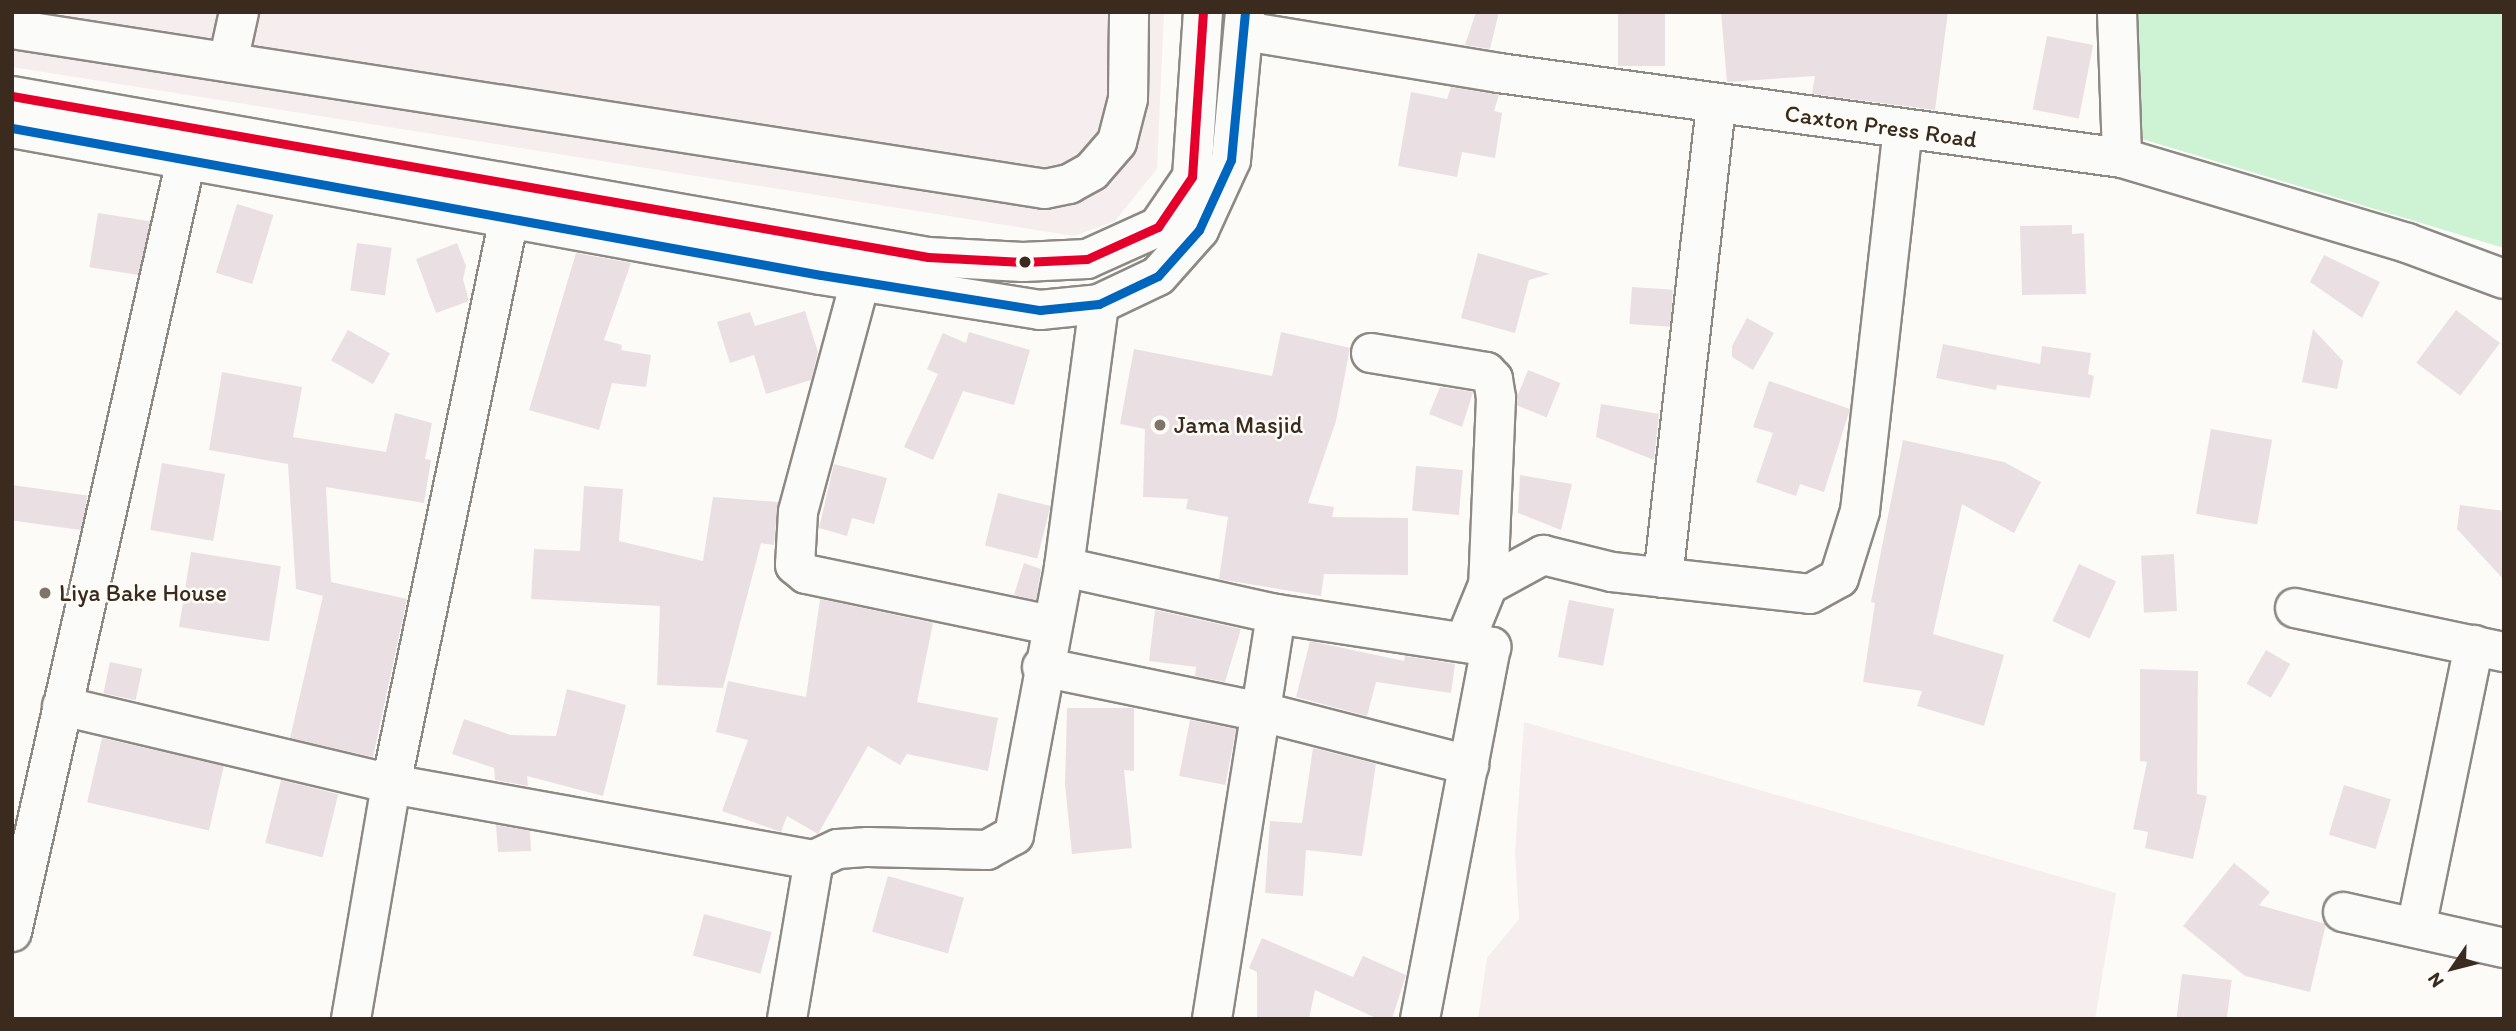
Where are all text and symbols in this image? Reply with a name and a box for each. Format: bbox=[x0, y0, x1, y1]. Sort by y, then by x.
street label: Caxton Press Road bbox=[1783, 98, 1979, 154]
unlabelled marker bbox=[1018, 255, 1032, 269]
place label: Jama Masjid bbox=[1174, 411, 1302, 439]
marker: Jama Masjid bbox=[1152, 417, 1168, 433]
place label: Liya Bake House bbox=[59, 579, 227, 607]
marker: Liya Bake House bbox=[37, 585, 53, 601]
north arrow bbox=[2418, 933, 2488, 1003]
text: N bbox=[2422, 968, 2448, 992]

